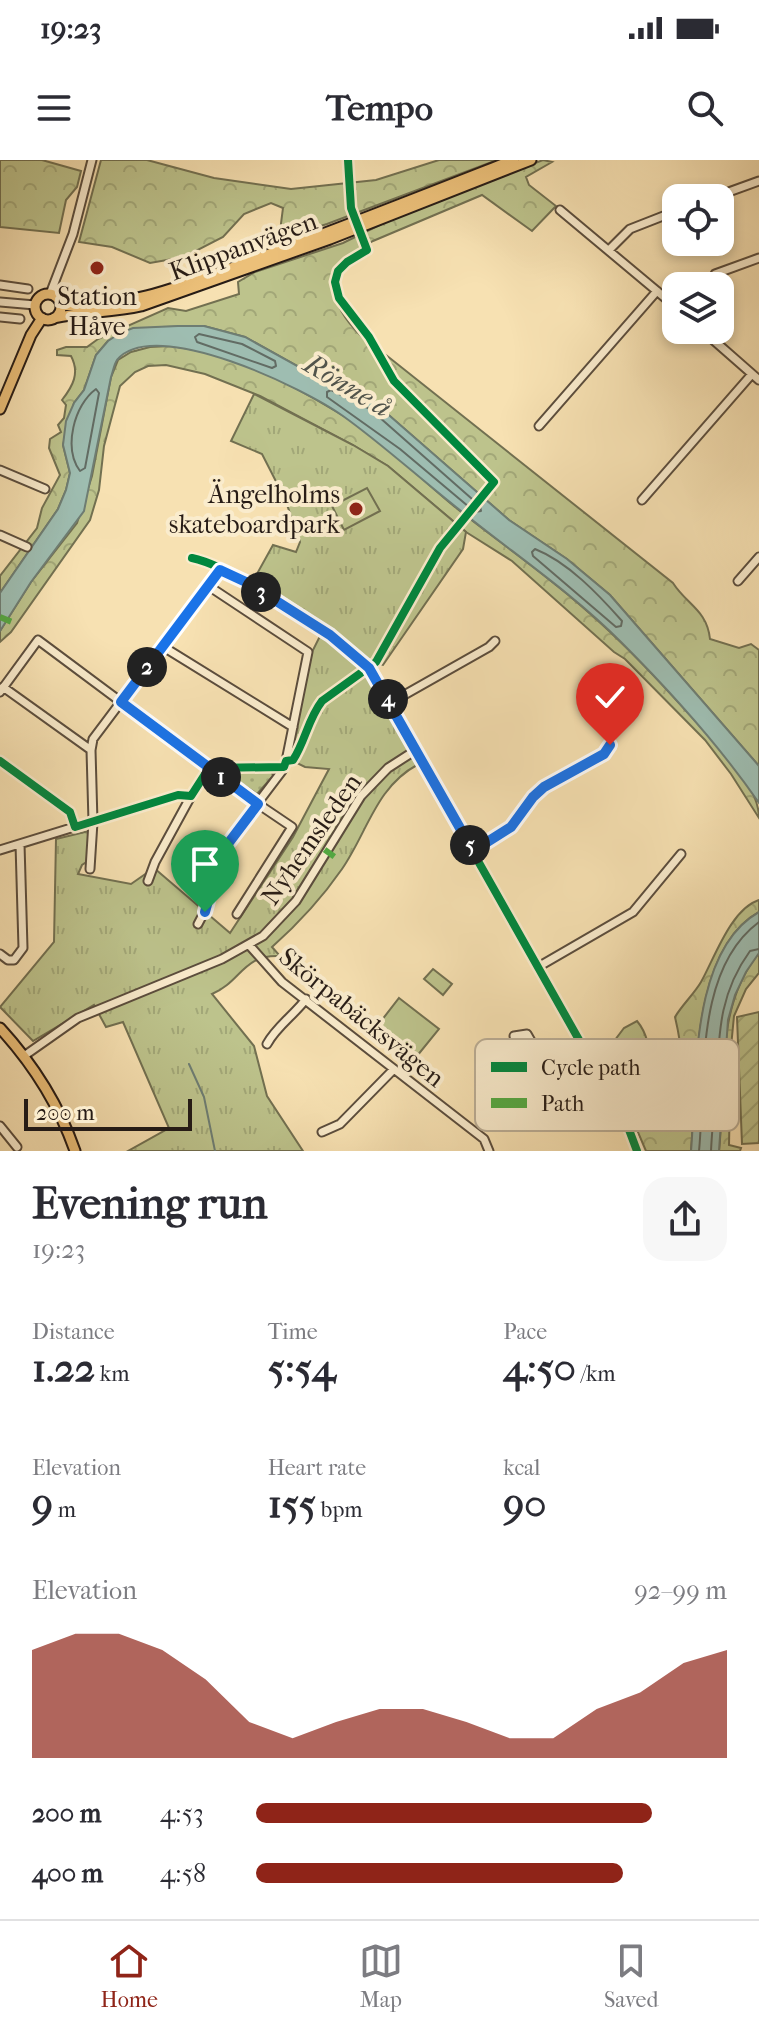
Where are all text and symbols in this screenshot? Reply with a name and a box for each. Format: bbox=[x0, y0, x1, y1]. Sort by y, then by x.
text: 19:23 bbox=[40, 11, 101, 46]
icon: menu bbox=[32, 86, 76, 130]
icon: search bbox=[683, 86, 727, 130]
text: Tempo bbox=[326, 87, 433, 129]
map controls bbox=[662, 184, 734, 344]
button: locate bbox=[662, 184, 734, 256]
street label: Klippanvägen bbox=[165, 205, 321, 288]
marker: Station Håve bbox=[88, 259, 106, 277]
button: layers bbox=[662, 272, 734, 344]
place label: Station Håve bbox=[57, 281, 137, 342]
water label: Rönne å bbox=[297, 346, 397, 424]
place label: Ängelholms skateboardpark bbox=[169, 479, 341, 540]
marker: Ängelholms skateboardpark bbox=[347, 500, 365, 518]
pin: 3 bbox=[241, 572, 281, 612]
text: 3 bbox=[256, 579, 266, 605]
pin: 2 bbox=[127, 647, 167, 687]
text: 2 bbox=[141, 654, 153, 680]
pin bbox=[576, 663, 644, 745]
icon: check bbox=[588, 675, 632, 719]
pin: 4 bbox=[368, 679, 408, 719]
text: 4 bbox=[382, 686, 395, 712]
pin: 1 bbox=[201, 757, 241, 797]
text: 1 bbox=[217, 764, 225, 790]
street label: Nyhemsleden bbox=[255, 768, 368, 911]
pin: 5 bbox=[450, 825, 490, 865]
pin bbox=[171, 830, 239, 912]
text: 5 bbox=[465, 832, 475, 858]
icon: arrive bbox=[183, 842, 227, 886]
street label: Skörpabäcksvägen bbox=[273, 941, 451, 1094]
legend bbox=[475, 1039, 739, 1131]
text: Cycle path bbox=[541, 1055, 641, 1081]
text: Path bbox=[541, 1091, 585, 1117]
scale bar bbox=[24, 1095, 192, 1131]
text: 200 m bbox=[36, 1100, 95, 1126]
button: share bbox=[643, 1177, 727, 1261]
text: Evening run bbox=[32, 1178, 267, 1229]
text: 19:23 bbox=[32, 1234, 85, 1265]
text: Distance bbox=[32, 1319, 115, 1345]
text: Time bbox=[268, 1319, 318, 1345]
text: Pace bbox=[503, 1319, 547, 1345]
text: 1.22 bbox=[32, 1345, 95, 1391]
text: 5:54 bbox=[268, 1345, 336, 1391]
text: 4:50 bbox=[503, 1345, 576, 1391]
text: km bbox=[95, 1361, 129, 1387]
text: /km bbox=[576, 1361, 616, 1387]
text: Elevation bbox=[32, 1455, 121, 1481]
text: Heart rate bbox=[268, 1455, 366, 1481]
text: kcal bbox=[503, 1455, 540, 1481]
text: 9 bbox=[32, 1481, 53, 1527]
text: 155 bbox=[268, 1481, 316, 1527]
text: 90 bbox=[503, 1481, 546, 1527]
text: m bbox=[53, 1497, 76, 1523]
text: bpm bbox=[316, 1497, 363, 1523]
text: Elevation bbox=[32, 1575, 137, 1606]
text: 92–99 m bbox=[634, 1575, 727, 1606]
text: 200 m bbox=[32, 1798, 101, 1829]
text: 4:53 bbox=[160, 1798, 204, 1829]
text: 400 m bbox=[32, 1858, 103, 1889]
text: 4:58 bbox=[160, 1858, 206, 1889]
tab: Home bbox=[101, 1939, 158, 2013]
tab: Map bbox=[359, 1939, 403, 2013]
tab: Saved bbox=[604, 1939, 658, 2013]

